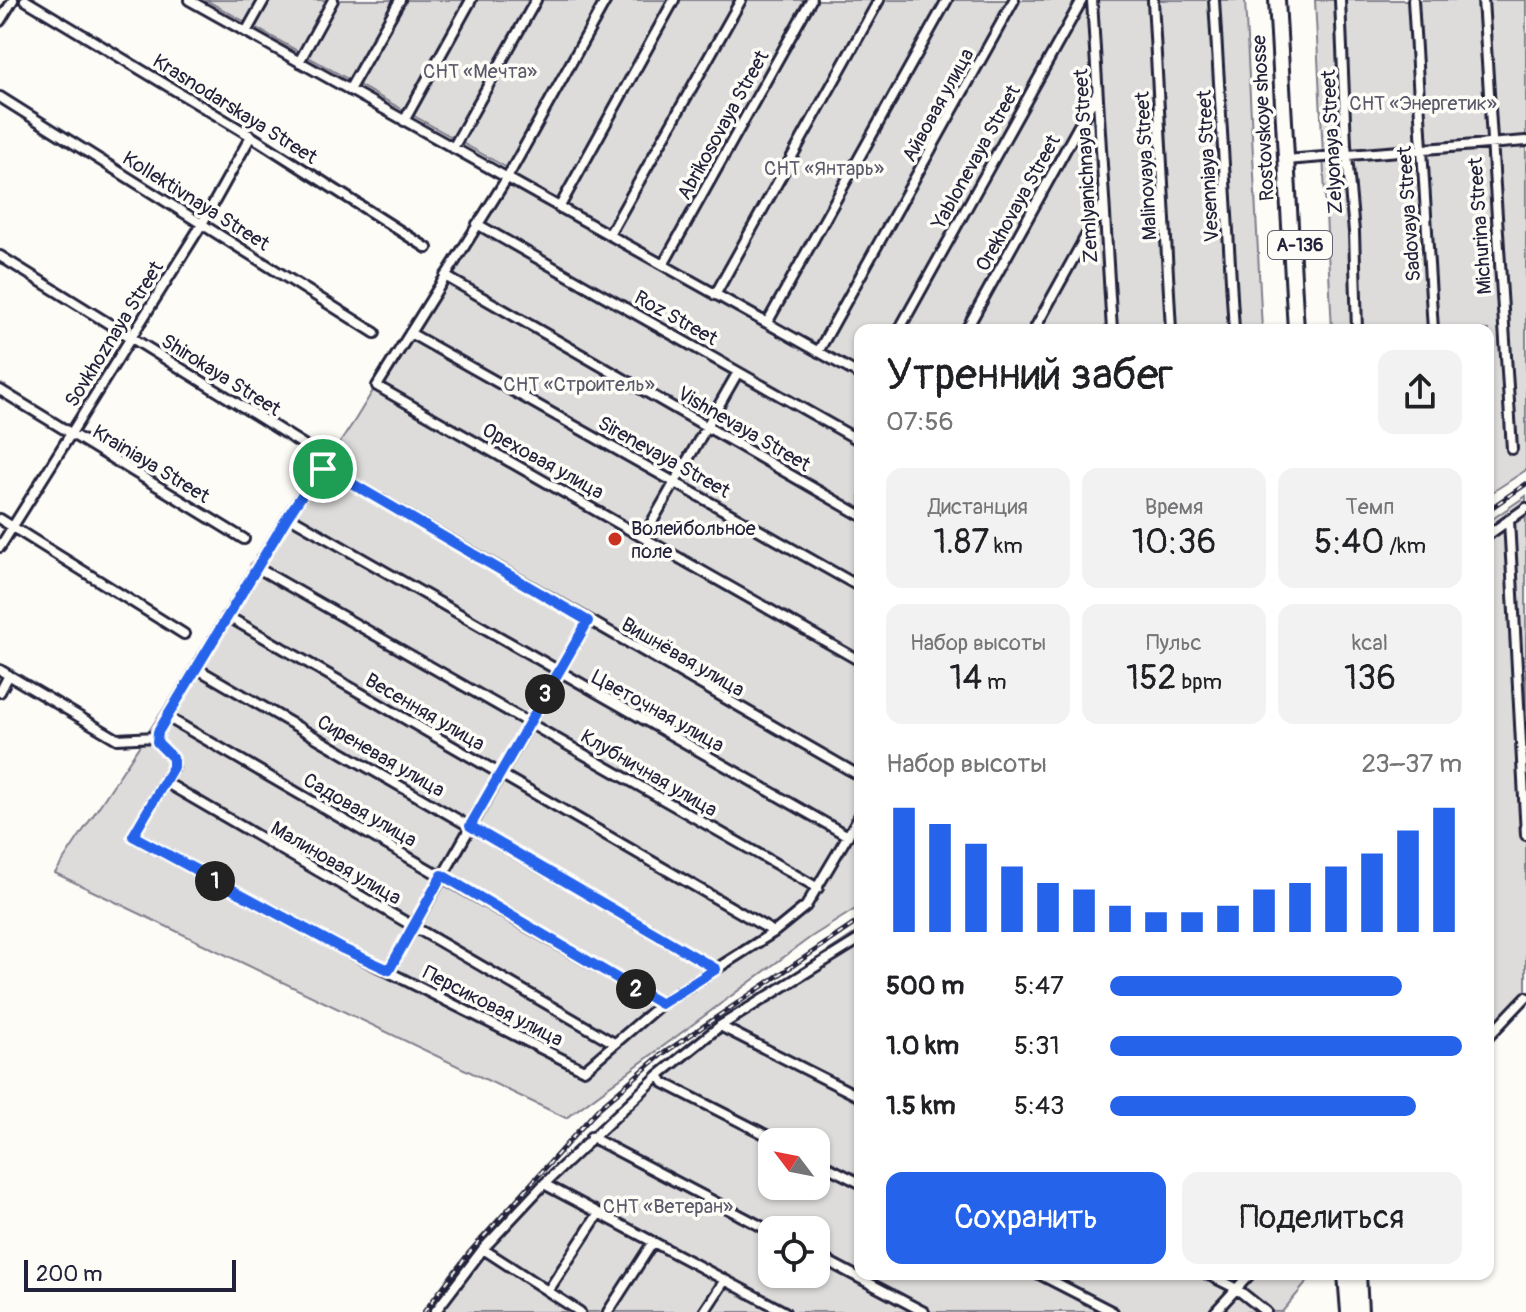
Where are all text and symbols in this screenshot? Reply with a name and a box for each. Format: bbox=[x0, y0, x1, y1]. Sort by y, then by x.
street label: Rostovskoye shosse bbox=[1246, 34, 1280, 202]
street label: Айвовая улица bbox=[897, 44, 979, 166]
street label: Abrikosovaya Street bbox=[672, 45, 775, 204]
street label: Krasnodarskaya Street bbox=[148, 48, 323, 170]
park label: СНТ «Мечта» bbox=[423, 59, 537, 84]
street label: Zemlyanichnaya Street bbox=[1068, 67, 1104, 264]
street label: Zelyonaya Street bbox=[1316, 68, 1348, 215]
street label: Yablonevaya Street bbox=[926, 80, 1026, 234]
street label: Vesenniaya Street bbox=[1191, 88, 1224, 243]
street label: Malinovaya Street bbox=[1130, 90, 1162, 241]
park label: СНТ «Энергетик» bbox=[1349, 91, 1497, 116]
street label: Orekhovaya Street bbox=[970, 129, 1066, 276]
street label: Sadovaya Street bbox=[1392, 144, 1426, 283]
street label: Kollektivnaya Street bbox=[118, 146, 275, 257]
park label: СНТ «Янтарь» bbox=[764, 156, 884, 181]
street label: Michurina Street bbox=[1463, 156, 1497, 295]
road number: А-136 bbox=[1268, 231, 1332, 259]
street label: Sovkhoznaya Street bbox=[59, 256, 169, 412]
street label: Roz Street bbox=[630, 285, 723, 352]
street label: Shirokaya Street bbox=[157, 328, 286, 422]
text: Утренний забег bbox=[886, 348, 1173, 403]
button: share bbox=[1378, 350, 1462, 434]
park label: СНТ «Строитель» bbox=[503, 372, 655, 397]
street label: Vishnevaya Street bbox=[673, 381, 816, 478]
text: 07:56 bbox=[886, 406, 954, 438]
street label: Sirenevaya Street bbox=[594, 410, 735, 504]
street label: Ореховая улица bbox=[478, 417, 608, 505]
street label: Krainiaya Street bbox=[88, 419, 215, 509]
pin bbox=[289, 435, 357, 503]
icon: arrive bbox=[301, 447, 345, 491]
text: Дистанция bbox=[928, 493, 1028, 521]
text: Время bbox=[1145, 493, 1203, 521]
text: Темп bbox=[1346, 493, 1394, 521]
place label: Волейбольное поле bbox=[631, 516, 756, 564]
text: 1.87 bbox=[933, 521, 989, 564]
text: 10:36 bbox=[1132, 521, 1216, 564]
text: 5:40 bbox=[1314, 521, 1385, 564]
marker: Волейбольное поле bbox=[606, 530, 624, 548]
text: km bbox=[989, 532, 1023, 560]
text: /km bbox=[1385, 532, 1426, 560]
street label: Вишнёвая улица bbox=[617, 612, 749, 702]
text: Набор высоты bbox=[910, 629, 1046, 657]
text: Пульс bbox=[1146, 629, 1202, 657]
text: kcal bbox=[1352, 629, 1388, 657]
text: 14 bbox=[949, 657, 982, 700]
text: 152 bbox=[1126, 657, 1177, 700]
text: 136 bbox=[1344, 657, 1396, 700]
street label: Цветочная улица bbox=[587, 664, 729, 758]
street label: Весенняя улица bbox=[361, 668, 489, 756]
text: m bbox=[982, 668, 1007, 696]
text: bpm bbox=[1177, 668, 1222, 696]
pin: 3 bbox=[525, 674, 565, 714]
text: 3 bbox=[539, 680, 551, 708]
street label: Сиреневая улица bbox=[313, 709, 449, 803]
street label: Клубничная улица bbox=[576, 724, 722, 822]
text: Набор высоты bbox=[886, 748, 1047, 780]
text: 23–37 m bbox=[1361, 748, 1462, 780]
street label: Садовая улица bbox=[299, 767, 421, 853]
street label: Малиновая улица bbox=[266, 816, 406, 910]
pin: 1 bbox=[195, 861, 235, 901]
text: 1 bbox=[211, 867, 219, 895]
street label: Персиковая улица bbox=[419, 960, 567, 1052]
pin: 2 bbox=[616, 969, 656, 1009]
text: 500 m bbox=[886, 970, 964, 1002]
text: 5:47 bbox=[1014, 970, 1064, 1002]
text: 2 bbox=[630, 975, 642, 1003]
text: 1.0 km bbox=[886, 1030, 959, 1062]
text: 5:31 bbox=[1014, 1030, 1060, 1062]
text: 1.5 km bbox=[886, 1090, 956, 1122]
text: 5:43 bbox=[1014, 1090, 1065, 1122]
north arrow bbox=[758, 1128, 830, 1200]
map controls bbox=[758, 1128, 830, 1288]
button: Сохранить bbox=[886, 1172, 1166, 1264]
button: Поделиться bbox=[1182, 1172, 1462, 1264]
park label: СНТ «Ветеран» bbox=[603, 1194, 733, 1219]
button: locate bbox=[758, 1216, 830, 1288]
scale bar bbox=[24, 1256, 236, 1292]
text: 200 m bbox=[36, 1260, 103, 1288]

